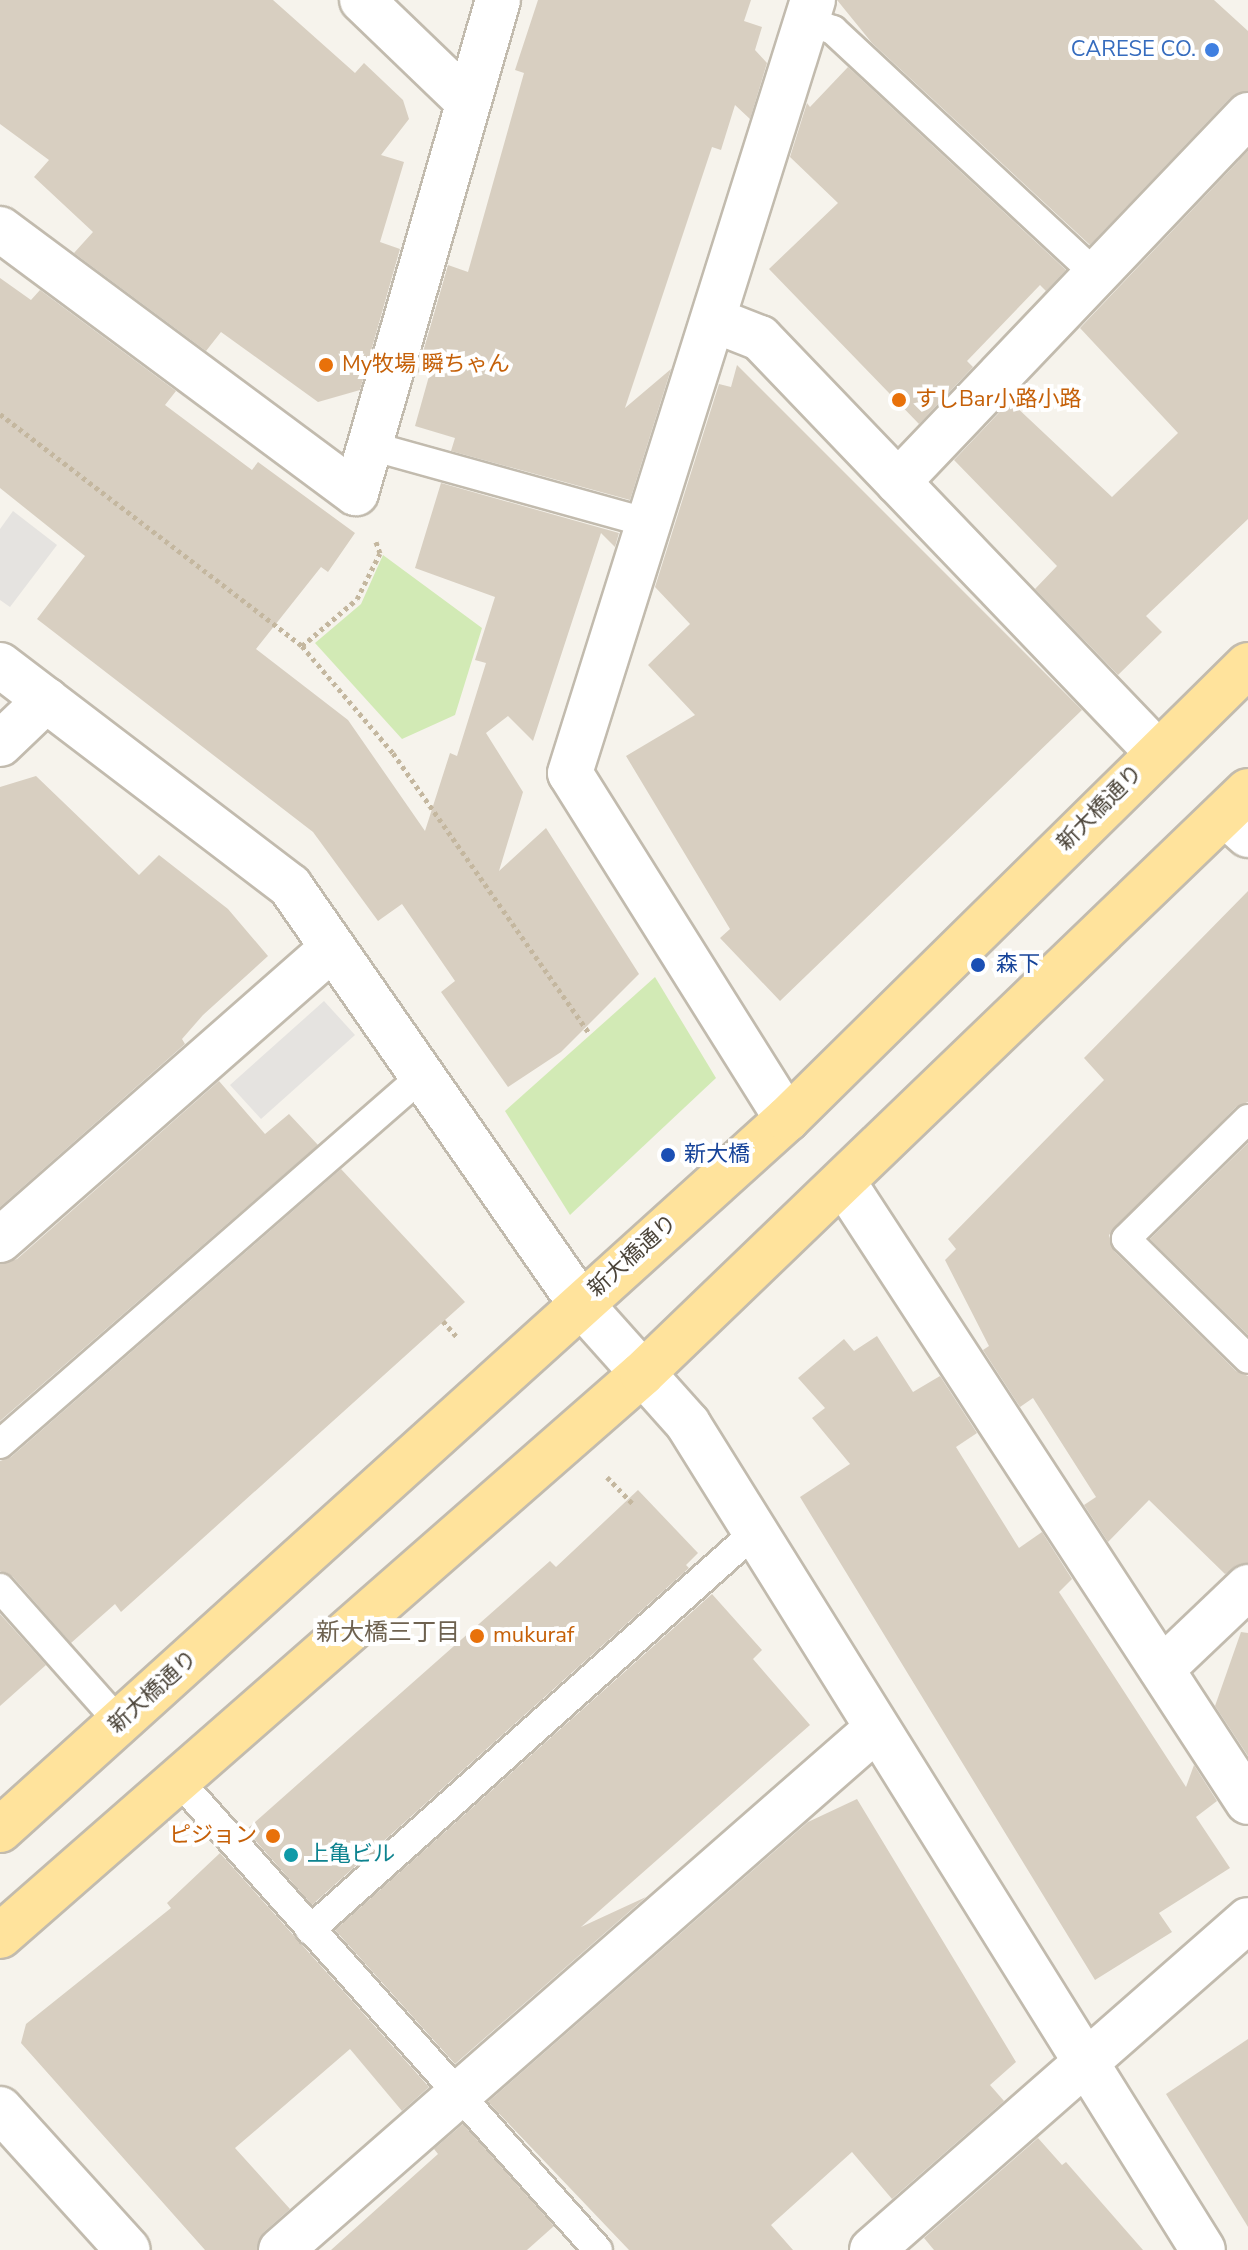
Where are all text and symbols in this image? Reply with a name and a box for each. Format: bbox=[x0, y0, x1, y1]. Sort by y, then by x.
place label: CARESE CO. bbox=[1071, 37, 1196, 63]
marker: CARESE CO. bbox=[1203, 41, 1221, 59]
place label: My牧場 瞬ちゃん bbox=[342, 352, 510, 378]
marker: My牧場 瞬ちゃん bbox=[317, 356, 335, 374]
place label: すしBar小路小路 bbox=[915, 387, 1081, 413]
marker: すしBar小路小路 bbox=[890, 391, 908, 409]
street label: 新大橋通り bbox=[1052, 760, 1148, 856]
place label: 森下 bbox=[996, 952, 1040, 978]
marker: 森下 bbox=[967, 954, 989, 976]
place label: 新大橋 bbox=[684, 1142, 750, 1168]
marker: 新大橋 bbox=[659, 1146, 677, 1164]
street label: 新大橋通り bbox=[583, 1209, 683, 1303]
district label: 新大橋三丁目 bbox=[316, 1619, 460, 1647]
place label: mukuraf bbox=[493, 1623, 574, 1649]
marker: mukuraf bbox=[468, 1627, 486, 1645]
street label: 新大橋通り bbox=[103, 1645, 203, 1739]
place label: ピジョン bbox=[169, 1823, 257, 1849]
marker: ピジョン bbox=[264, 1827, 282, 1845]
place label: 上亀ビル bbox=[307, 1842, 395, 1868]
marker: 上亀ビル bbox=[282, 1846, 300, 1864]

